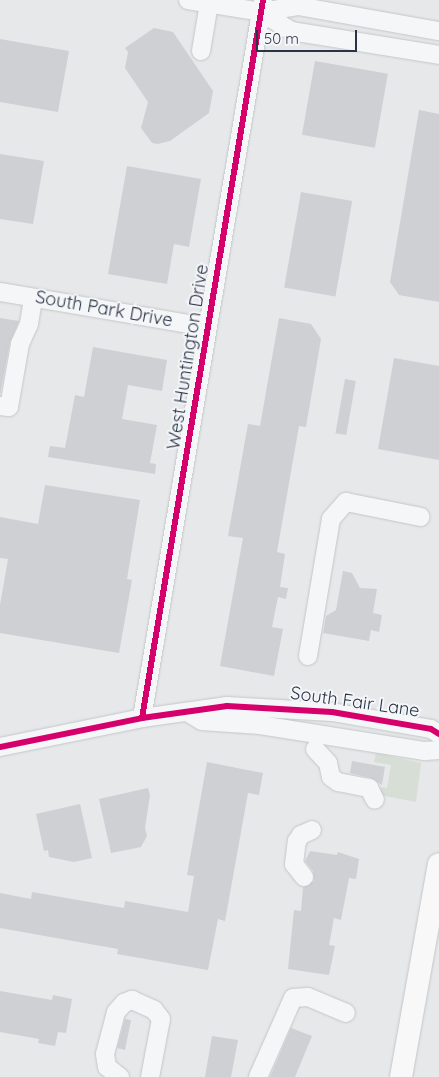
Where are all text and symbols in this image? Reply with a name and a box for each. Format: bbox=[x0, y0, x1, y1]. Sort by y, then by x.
scale bar bbox=[259, 20, 360, 52]
text: 50 m bbox=[264, 29, 299, 48]
street label: West Huntington Drive bbox=[163, 263, 213, 451]
street label: South Park Drive bbox=[34, 286, 174, 332]
street label: South Fair Lane bbox=[289, 682, 421, 722]

